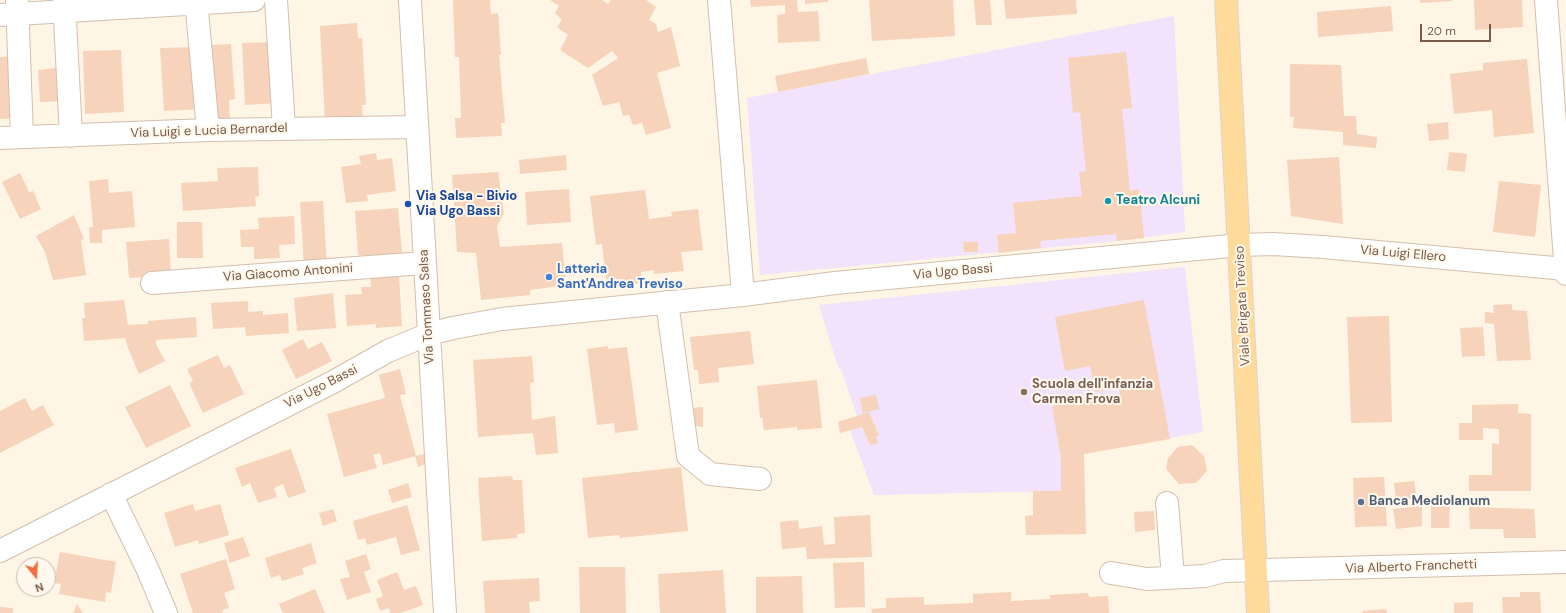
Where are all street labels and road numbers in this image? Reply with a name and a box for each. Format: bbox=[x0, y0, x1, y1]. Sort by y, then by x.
street label: Via Luigi e Lucia Bernardel bbox=[130, 120, 288, 142]
street label: Via Luigi Ellero bbox=[1359, 242, 1447, 266]
street label: Viale Brigata Treviso bbox=[1232, 245, 1254, 367]
street label: Via Tommaso Salsa bbox=[416, 249, 438, 365]
street label: Via Giacomo Antonini bbox=[223, 261, 353, 285]
street label: Via Ugo Bassi bbox=[912, 261, 994, 283]
street label: Via Ugo Bassi bbox=[282, 362, 360, 412]
street label: Via Alberto Franchetti bbox=[1345, 557, 1477, 577]

